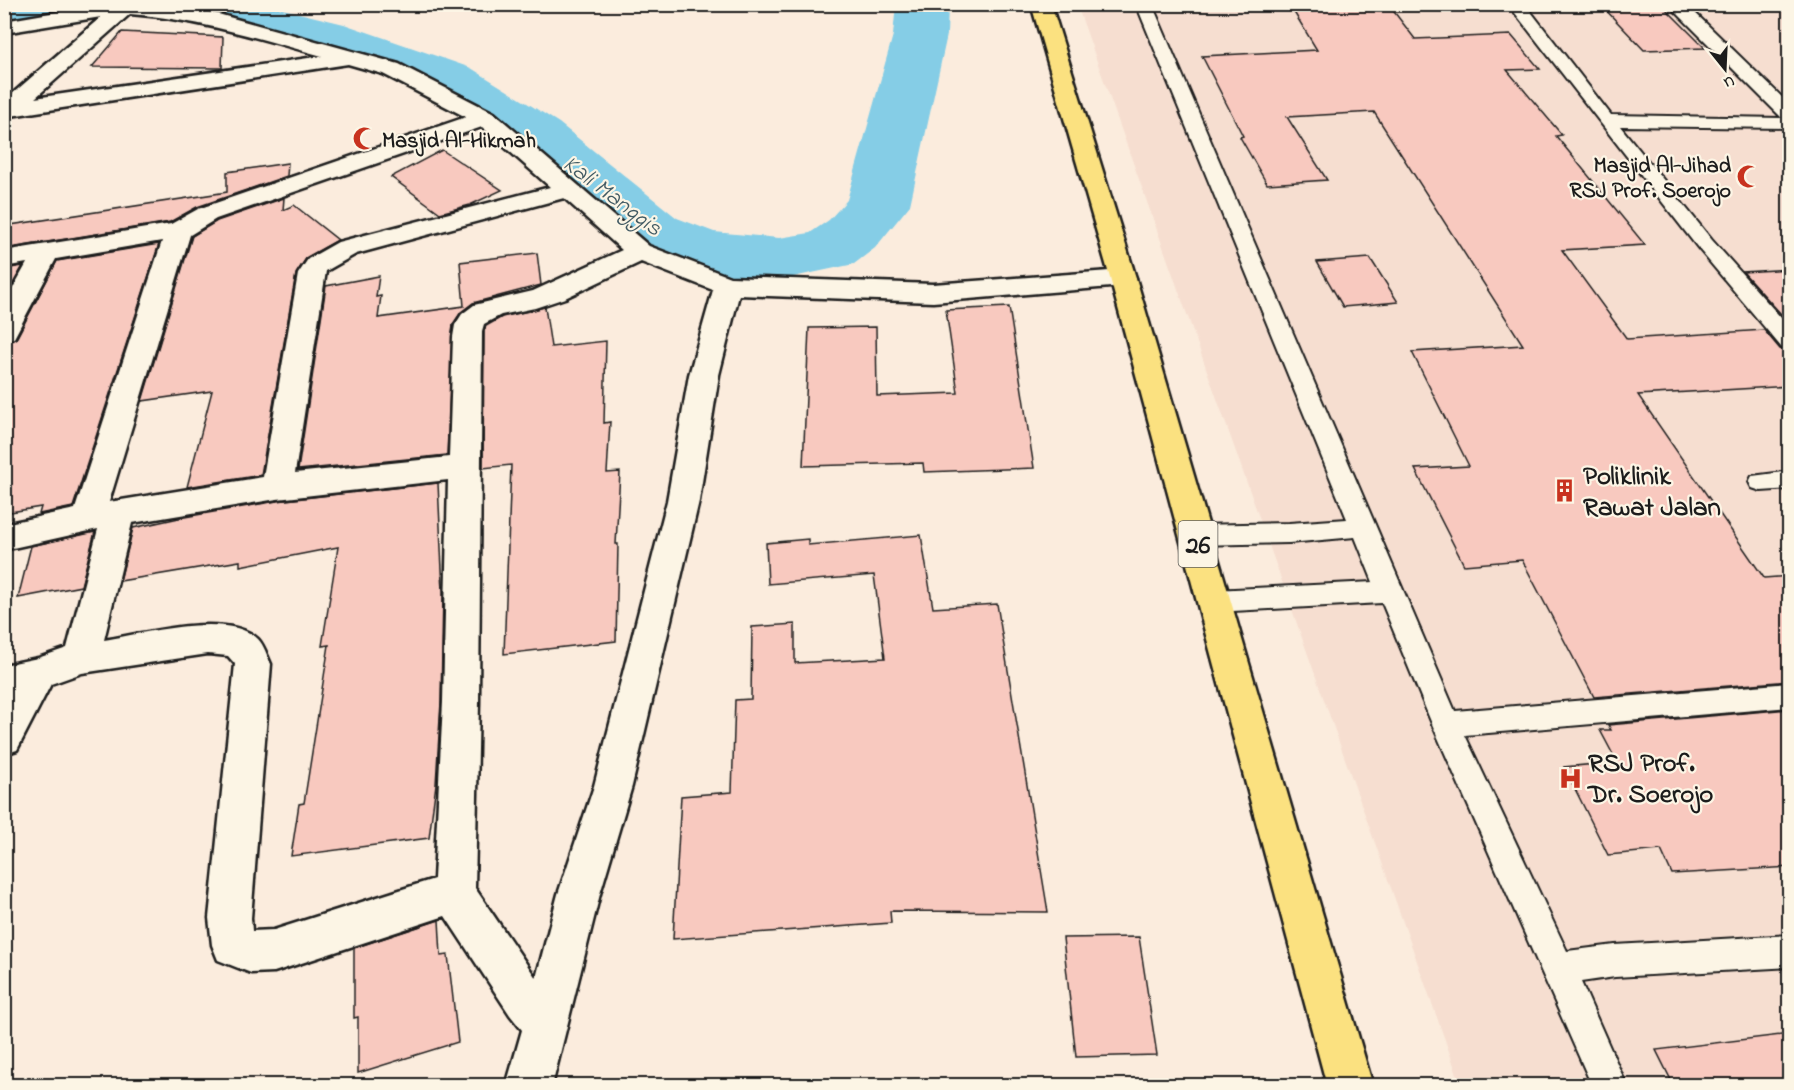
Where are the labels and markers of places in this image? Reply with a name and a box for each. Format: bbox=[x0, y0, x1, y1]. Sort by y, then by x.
mosque icon: Masjid Al-Hikmah bbox=[351, 126, 377, 152]
place label: Masjid Al-Hikmah bbox=[382, 126, 536, 158]
place label: Masjid Al-Jihad RSJ Prof. Soerojo bbox=[1570, 151, 1732, 208]
mosque icon: Masjid Al-Jihad RSJ Prof. Soerojo bbox=[1736, 164, 1762, 190]
place label: Poliklinik Rawat Jalan bbox=[1583, 458, 1721, 528]
building icon: Poliklinik Rawat Jalan bbox=[1552, 478, 1578, 504]
place label: RSJ Prof. Dr. Soerojo bbox=[1586, 745, 1713, 815]
hospital icon: RSJ Prof. Dr. Soerojo bbox=[1557, 765, 1583, 791]

